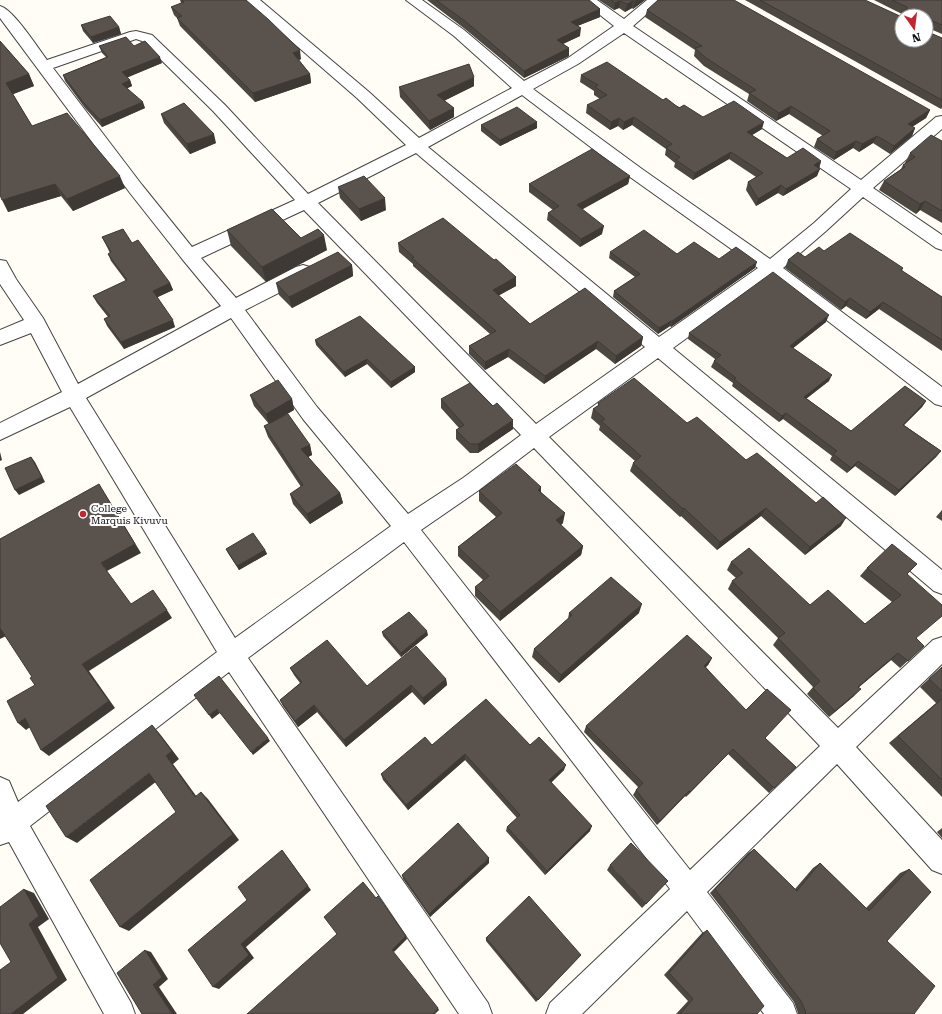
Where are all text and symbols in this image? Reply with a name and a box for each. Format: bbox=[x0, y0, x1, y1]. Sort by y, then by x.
north arrow bbox=[894, 8, 934, 48]
text: N bbox=[910, 30, 922, 45]
place label: College Marquis Kivuvu bbox=[91, 503, 168, 526]
marker: College Marquis Kivuvu bbox=[78, 509, 88, 519]

